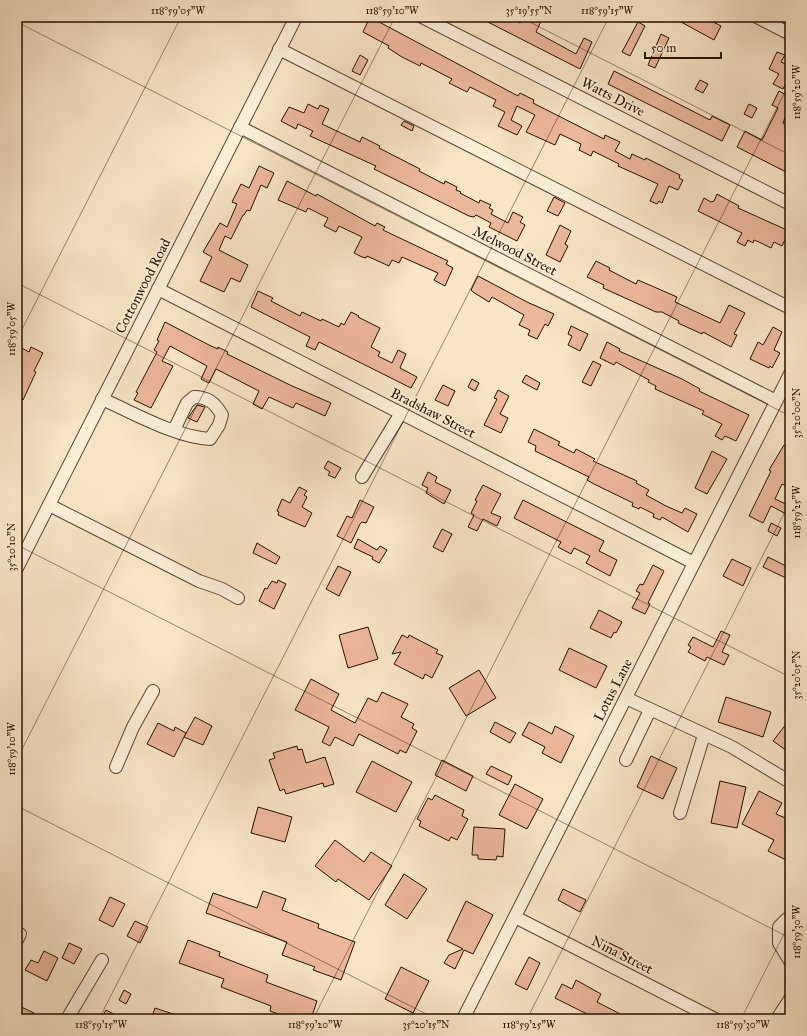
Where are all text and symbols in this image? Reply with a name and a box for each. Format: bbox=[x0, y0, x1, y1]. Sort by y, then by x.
text: 118°59'05"W bbox=[151, 5, 205, 17]
text: 118°59'10"W bbox=[365, 5, 419, 17]
text: 35°19'55"N bbox=[506, 5, 553, 17]
text: 118°59'15"W bbox=[581, 5, 634, 17]
scale bar bbox=[645, 34, 721, 60]
text: 50 m bbox=[651, 41, 676, 55]
text: 118°59'20"W bbox=[791, 64, 803, 119]
street label: Watts Drive bbox=[578, 74, 648, 120]
street label: Melwood Street bbox=[470, 223, 560, 279]
street label: Cottonwood Road bbox=[112, 236, 174, 336]
text: 118°59'05"W bbox=[6, 302, 18, 356]
street label: Bradshaw Street bbox=[388, 384, 478, 442]
text: 35°20'00"N bbox=[791, 387, 803, 438]
text: 118°59'25"W bbox=[791, 485, 803, 539]
text: 35°20'10"N bbox=[6, 522, 18, 571]
text: 35°20'05"N bbox=[791, 650, 803, 700]
street label: Lotus Lane bbox=[590, 656, 636, 724]
text: 118°59'10"W bbox=[6, 722, 18, 776]
text: 118°59'30"W bbox=[791, 905, 803, 959]
street label: Nina Street bbox=[588, 932, 656, 978]
text: 118°59'15"W bbox=[75, 1019, 128, 1031]
text: 118°59'20"W bbox=[288, 1019, 343, 1031]
text: 35°20'15"N bbox=[402, 1019, 450, 1031]
text: 118°59'25"W bbox=[502, 1019, 556, 1031]
text: 118°59'30"W bbox=[716, 1019, 770, 1031]

